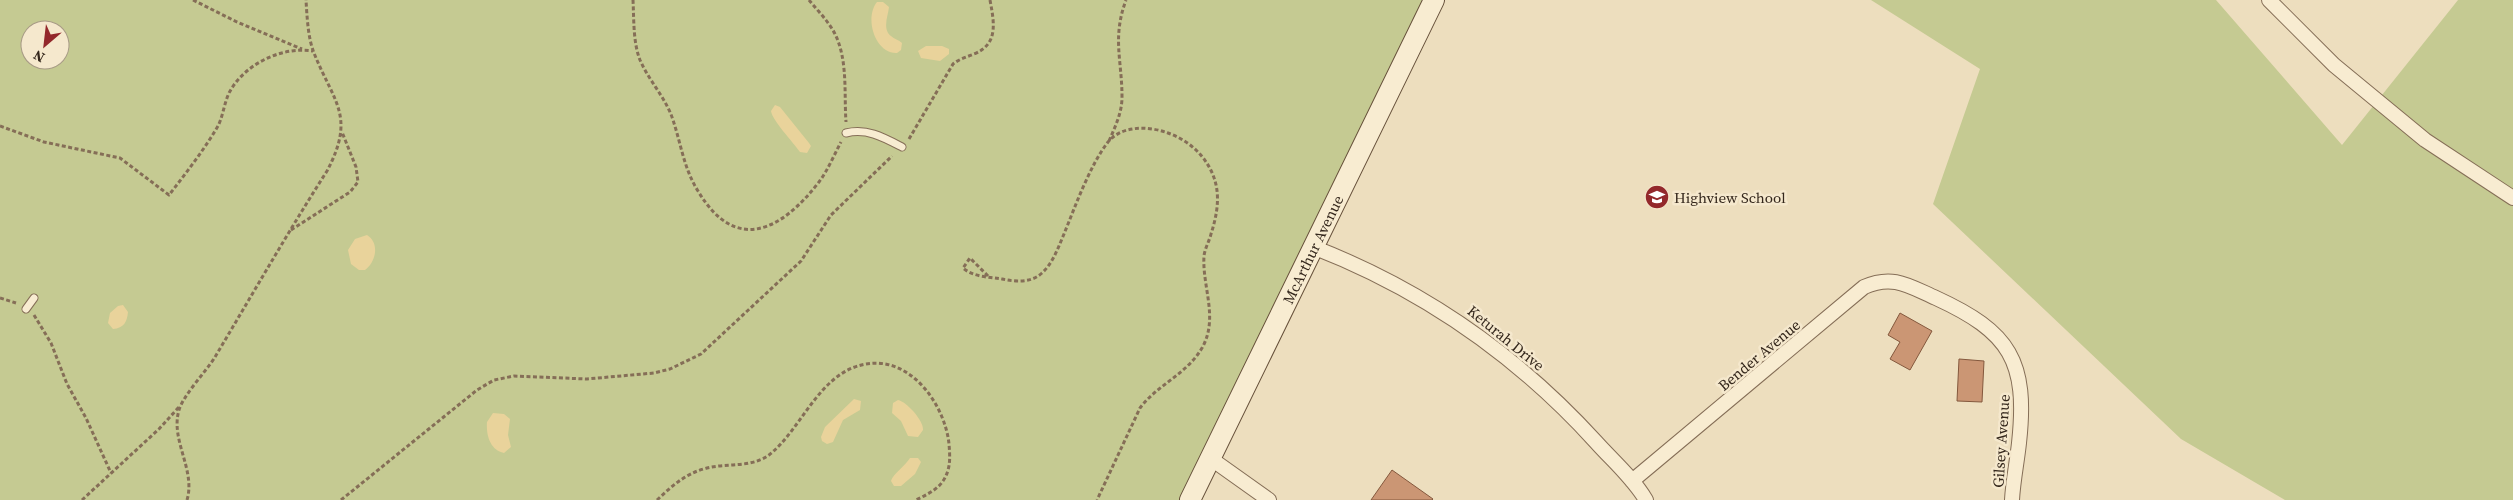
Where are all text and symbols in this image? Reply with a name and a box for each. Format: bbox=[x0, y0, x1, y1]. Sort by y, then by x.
north arrow bbox=[20, 20, 70, 70]
text: N bbox=[30, 45, 48, 68]
school or university icon: Highview School bbox=[1644, 184, 1670, 210]
place label: Highview School bbox=[1674, 187, 1786, 208]
street label: McArthur Avenue bbox=[1277, 191, 1348, 307]
street label: Keturah Drive bbox=[1463, 300, 1549, 376]
street label: Bender Avenue bbox=[1713, 314, 1805, 396]
street label: Gilsey Avenue bbox=[1987, 393, 2015, 488]

